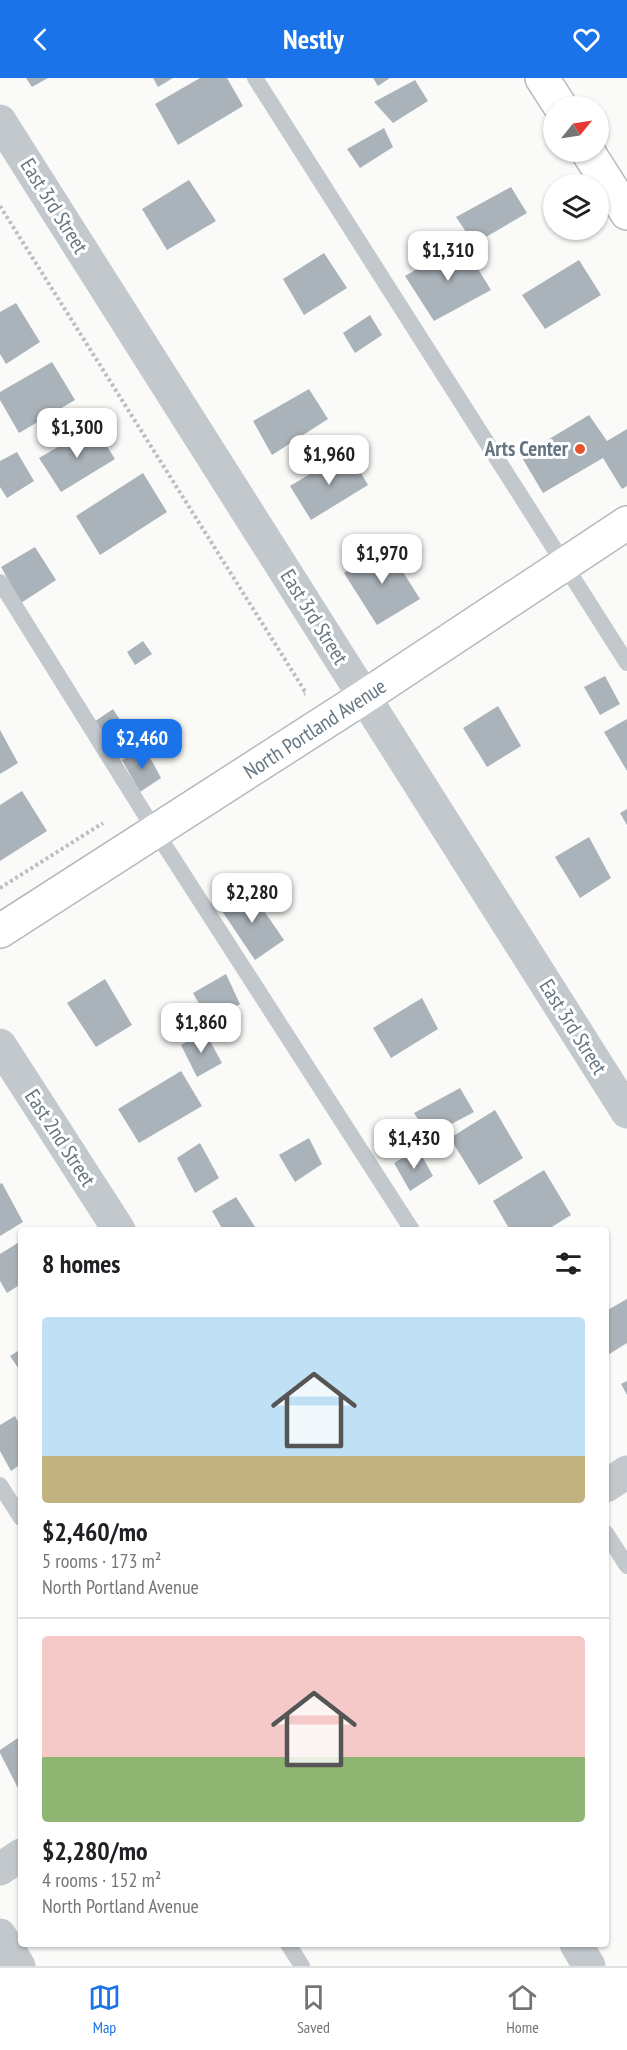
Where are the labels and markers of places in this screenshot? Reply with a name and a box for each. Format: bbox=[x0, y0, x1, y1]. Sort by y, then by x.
pin: $1,310 bbox=[399, 231, 497, 282]
pin: $1,300 bbox=[28, 408, 126, 459]
pin: $1,960 bbox=[280, 435, 378, 486]
place label: Arts Center bbox=[484, 435, 569, 462]
marker: Arts Center bbox=[573, 442, 587, 456]
pin: $1,970 bbox=[333, 534, 431, 585]
pin: $2,460 bbox=[93, 719, 191, 770]
pin: $2,280 bbox=[203, 873, 301, 924]
pin: $1,860 bbox=[152, 1003, 250, 1054]
pin: $1,430 bbox=[365, 1119, 463, 1170]

